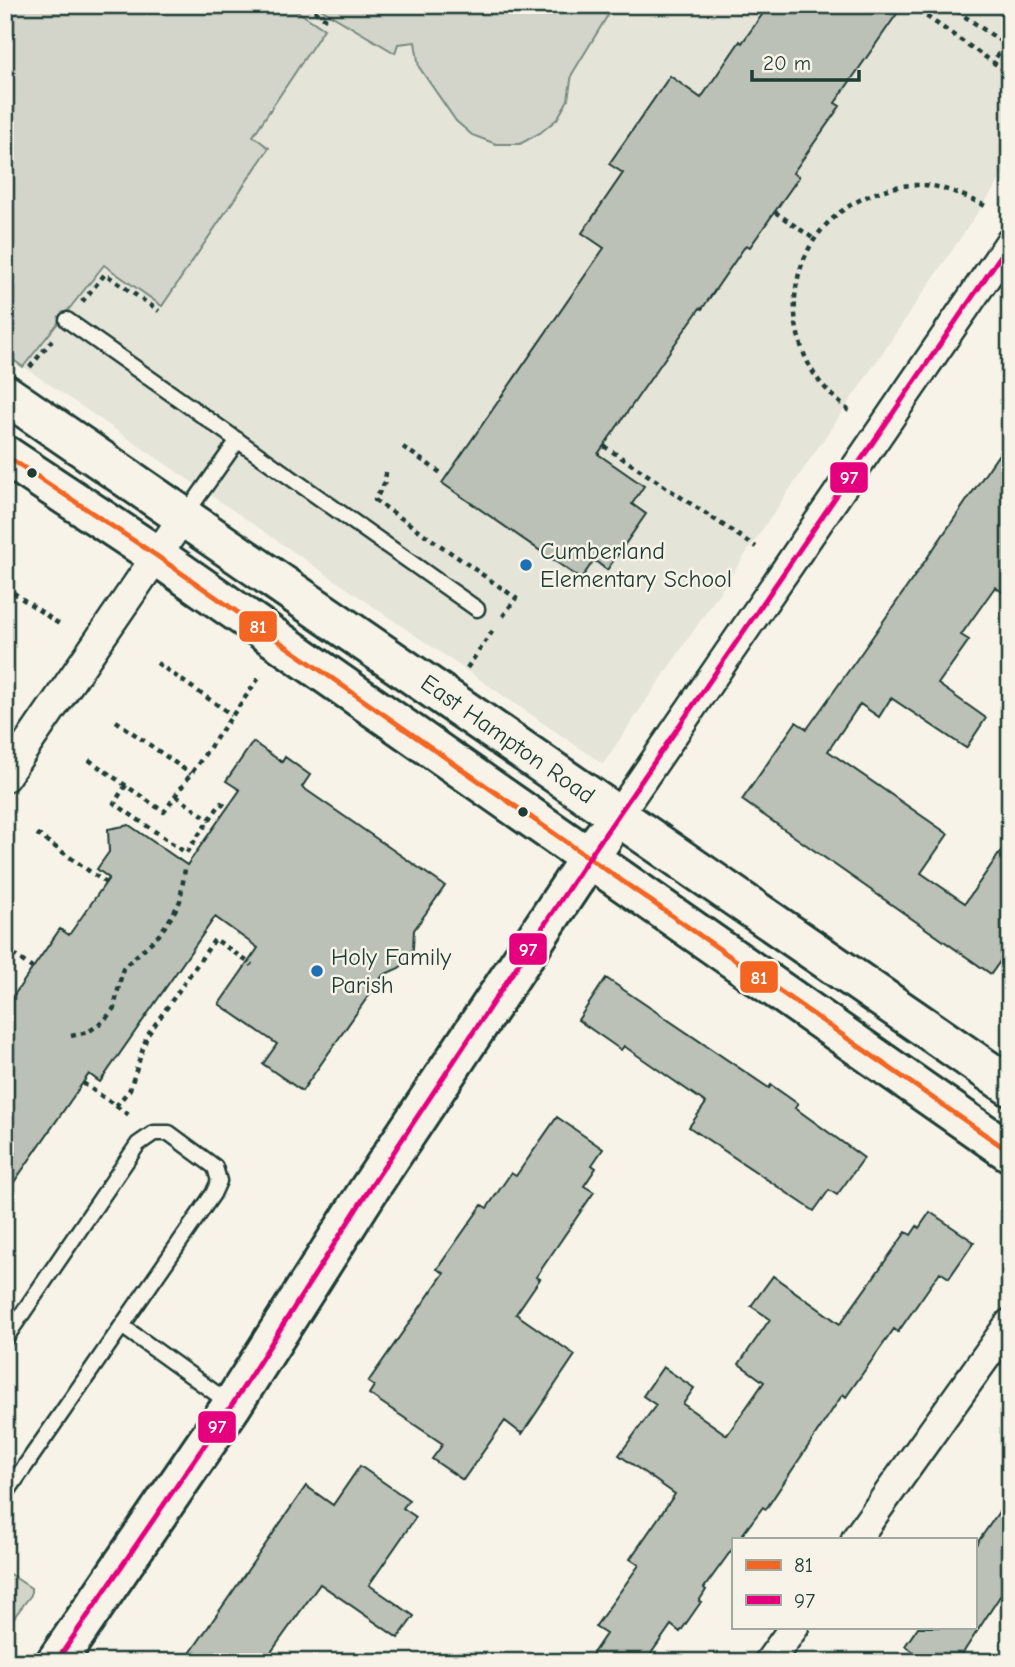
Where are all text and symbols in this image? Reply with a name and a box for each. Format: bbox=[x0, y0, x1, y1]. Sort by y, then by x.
scale bar bbox=[752, 38, 859, 82]
text: 20 m bbox=[763, 51, 811, 75]
line badge: 97 bbox=[829, 461, 869, 494]
unlabelled marker bbox=[25, 466, 39, 480]
text: 97 bbox=[840, 467, 859, 489]
place label: Cumberland Elementary School bbox=[540, 537, 732, 593]
marker: Cumberland Elementary School bbox=[518, 557, 534, 573]
line badge: 81 bbox=[238, 610, 278, 643]
text: 81 bbox=[249, 616, 267, 638]
street label: East Hampton Road bbox=[416, 669, 600, 809]
unlabelled marker bbox=[516, 805, 530, 819]
line badge: 97 bbox=[508, 932, 548, 966]
text: 97 bbox=[519, 939, 538, 961]
place label: Holy Family Parish bbox=[331, 943, 451, 999]
line badge: 81 bbox=[739, 960, 779, 994]
marker: Holy Family Parish bbox=[309, 963, 325, 979]
text: 81 bbox=[750, 967, 768, 989]
line badge: 97 bbox=[197, 1410, 237, 1444]
text: 97 bbox=[208, 1416, 227, 1438]
legend bbox=[732, 1538, 976, 1628]
text: 81 bbox=[794, 1553, 813, 1577]
text: 97 bbox=[794, 1589, 815, 1613]

